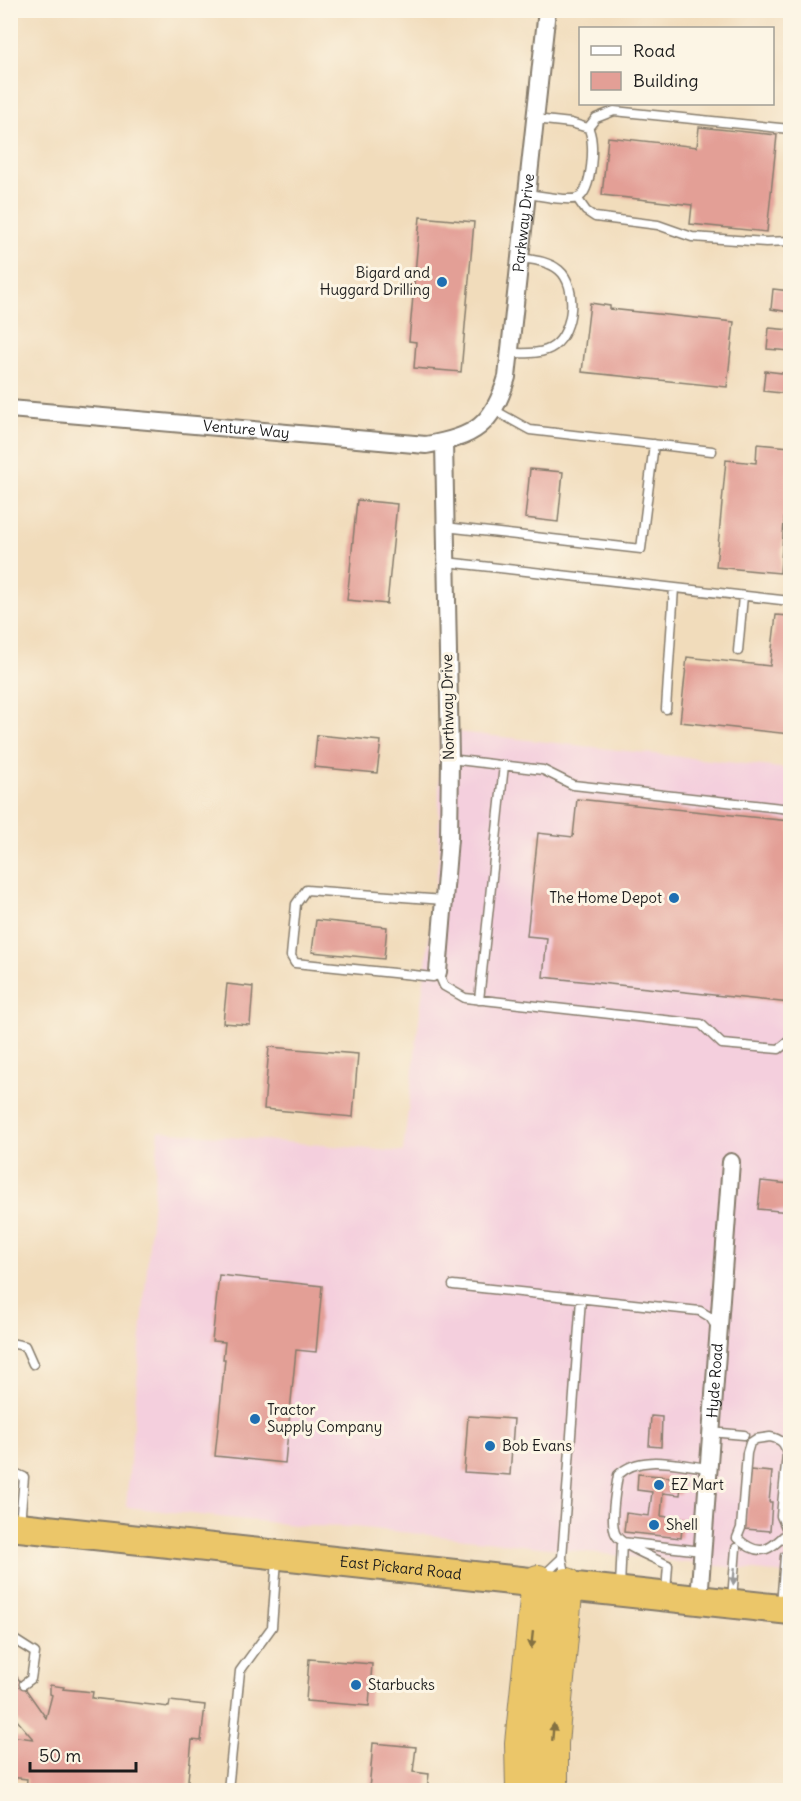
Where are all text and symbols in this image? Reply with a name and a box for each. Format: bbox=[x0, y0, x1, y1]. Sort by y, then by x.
legend bbox=[579, 27, 774, 105]
text: Road bbox=[633, 39, 676, 62]
text: Building bbox=[633, 69, 698, 92]
street label: Parkway Drive bbox=[508, 173, 538, 273]
place label: Bigard and Huggard Drilling bbox=[320, 263, 430, 299]
marker: Bigard and Huggard Drilling bbox=[435, 275, 449, 289]
street label: Venture Way bbox=[202, 416, 290, 442]
street label: Northway Drive bbox=[437, 654, 458, 760]
place label: The Home Depot bbox=[549, 888, 662, 907]
marker: The Home Depot bbox=[667, 891, 681, 905]
street label: Hyde Road bbox=[702, 1342, 727, 1419]
place label: Tractor Supply Company bbox=[267, 1400, 382, 1436]
marker: Tractor Supply Company bbox=[248, 1412, 262, 1426]
place label: Bob Evans bbox=[502, 1436, 572, 1455]
marker: Bob Evans bbox=[483, 1439, 497, 1453]
place label: EZ Mart bbox=[671, 1475, 724, 1494]
marker: EZ Mart bbox=[652, 1478, 666, 1492]
place label: Shell bbox=[666, 1515, 698, 1534]
marker: Shell bbox=[647, 1518, 661, 1532]
street label: East Pickard Road bbox=[339, 1552, 463, 1584]
one-way arrow bbox=[729, 1566, 739, 1585]
one-way arrow bbox=[527, 1630, 537, 1649]
place label: Starbucks bbox=[368, 1675, 435, 1694]
marker: Starbucks bbox=[349, 1678, 363, 1692]
one-way arrow bbox=[548, 1723, 558, 1742]
scale bar bbox=[30, 1735, 136, 1773]
text: 50 m bbox=[39, 1744, 81, 1767]

